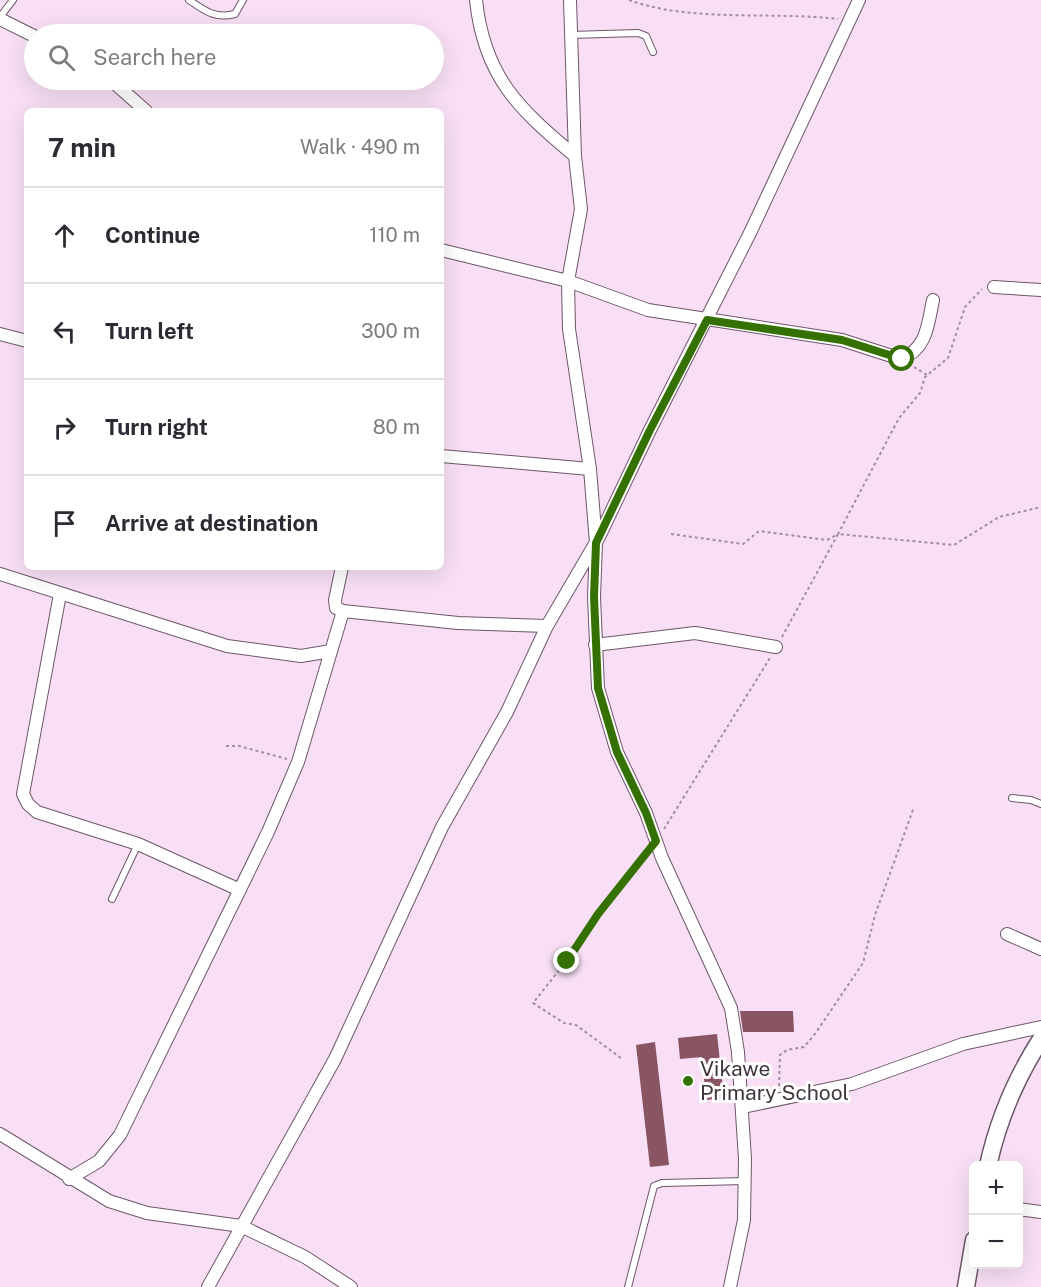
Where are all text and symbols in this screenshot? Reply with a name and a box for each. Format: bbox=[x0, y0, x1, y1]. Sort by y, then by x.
search box bbox=[24, 24, 444, 90]
icon: search bbox=[45, 41, 78, 74]
text: Search here bbox=[93, 44, 217, 70]
text: 7 min bbox=[48, 132, 116, 163]
text: Walk · 490 m bbox=[300, 135, 420, 159]
icon: ahead bbox=[48, 219, 81, 252]
text: Continue bbox=[105, 222, 200, 248]
text: 110 m bbox=[369, 223, 420, 247]
icon: left bbox=[48, 315, 81, 348]
text: Turn left bbox=[105, 318, 194, 344]
text: 300 m bbox=[361, 319, 420, 343]
route start bbox=[888, 345, 914, 371]
icon: right bbox=[48, 411, 81, 444]
text: Turn right bbox=[105, 414, 208, 440]
text: 80 m bbox=[373, 415, 420, 439]
icon: arrive bbox=[48, 507, 81, 540]
text: Arrive at destination bbox=[105, 510, 318, 536]
route end bbox=[553, 947, 579, 973]
place label: Vikawe Primary School bbox=[700, 1056, 849, 1105]
marker: Vikawe Primary School bbox=[681, 1074, 695, 1088]
map controls bbox=[969, 1161, 1023, 1269]
button: + bbox=[969, 1161, 1023, 1215]
button: − bbox=[969, 1215, 1023, 1269]

